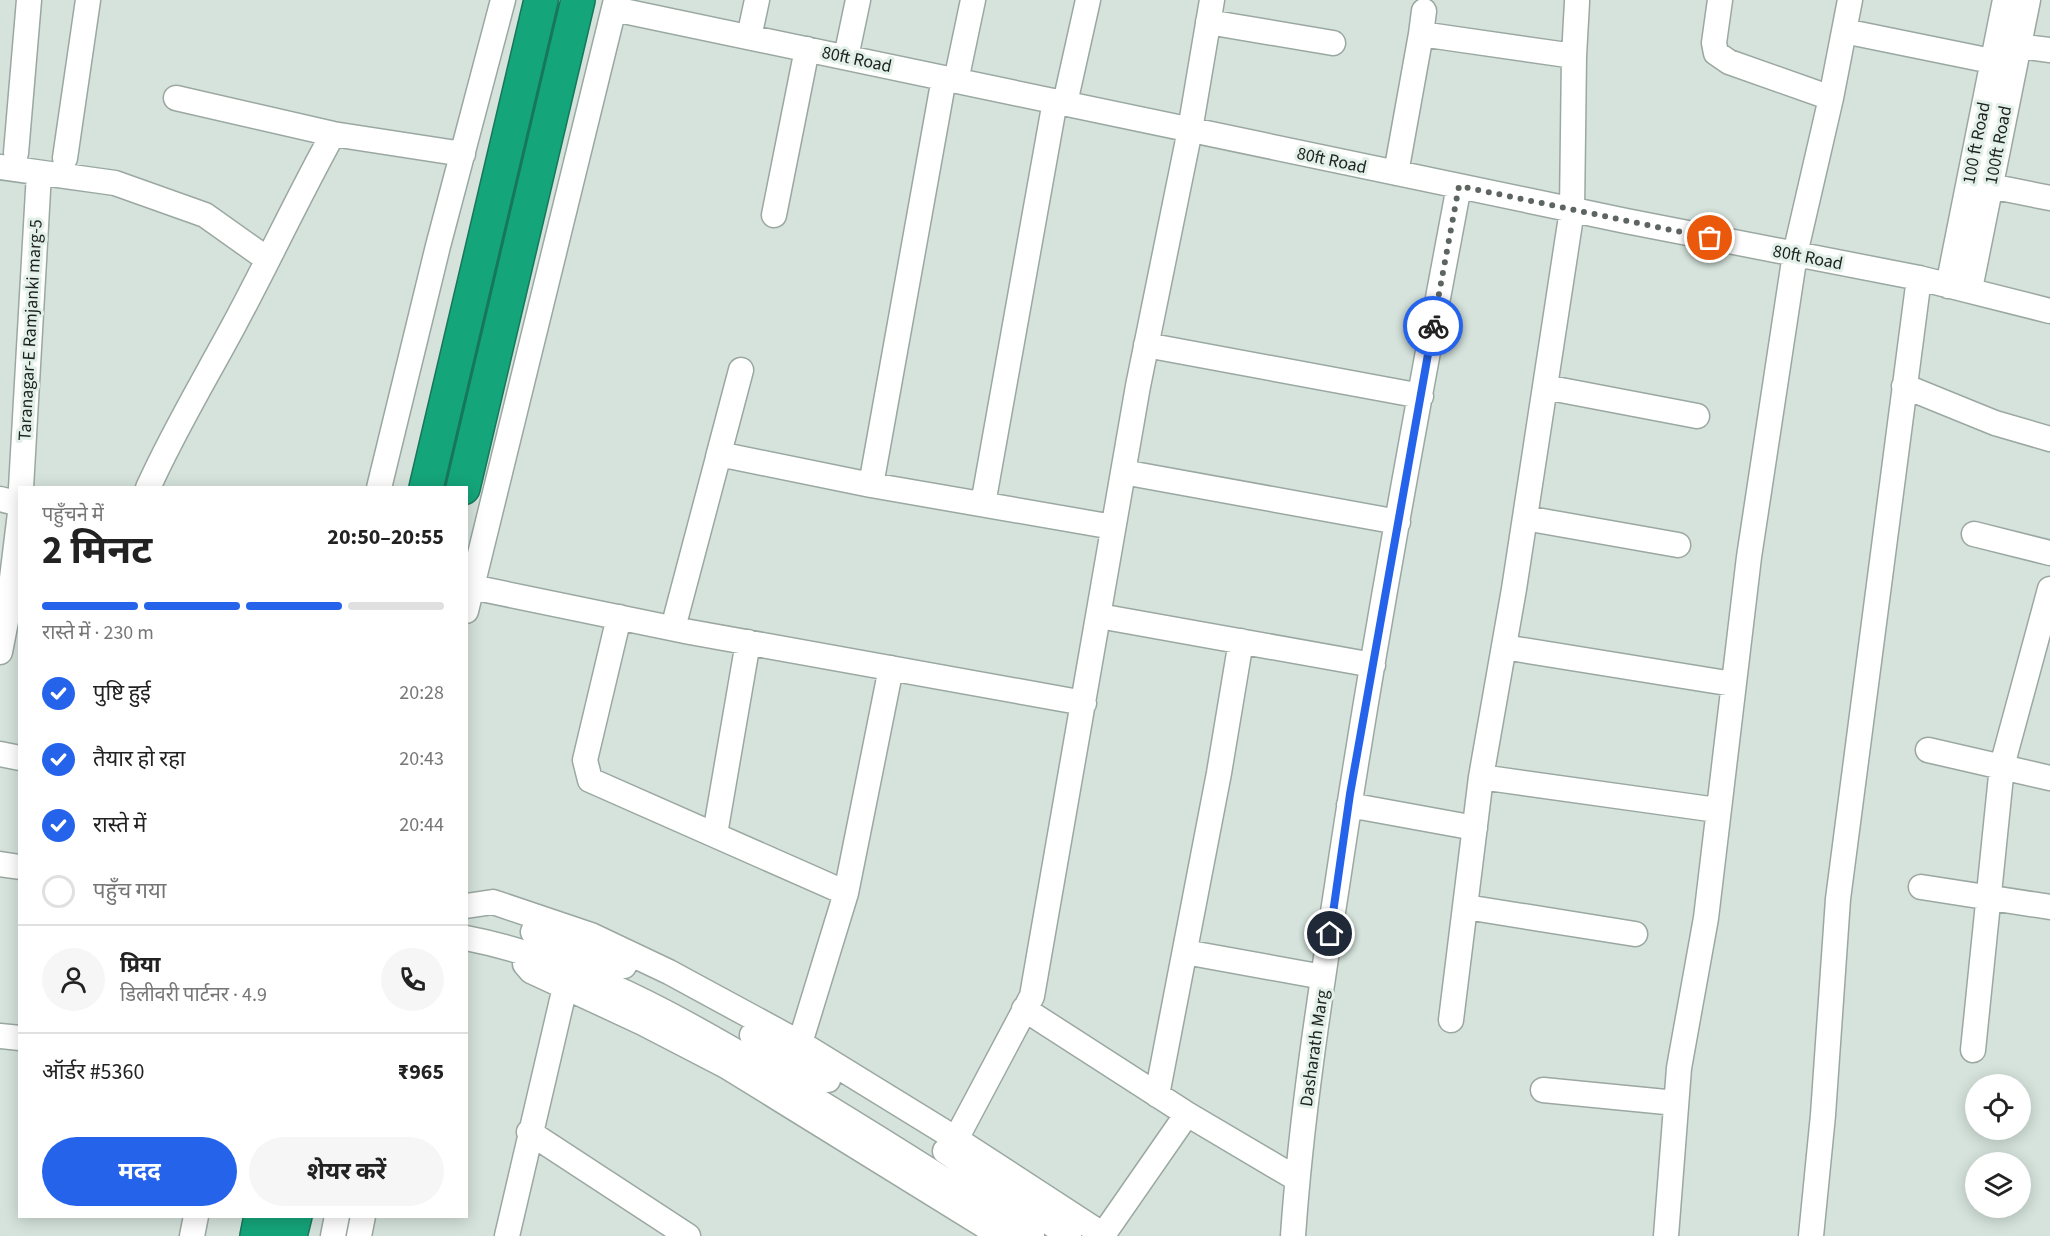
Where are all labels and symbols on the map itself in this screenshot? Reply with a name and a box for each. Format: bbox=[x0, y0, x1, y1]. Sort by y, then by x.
street label: 80ft Road bbox=[820, 40, 894, 79]
street label: 100 ft Road bbox=[1956, 100, 1997, 186]
street label: 100ft Road bbox=[1979, 104, 2018, 187]
street label: 80ft Road bbox=[1295, 141, 1369, 180]
pin bbox=[1684, 212, 1735, 263]
street label: Taranagar-E Ramjanki marg-5 bbox=[12, 219, 49, 441]
street label: 80ft Road bbox=[1771, 238, 1845, 277]
courier bbox=[1403, 296, 1463, 356]
pin bbox=[1304, 908, 1355, 959]
street label: Dasharath Marg bbox=[1294, 988, 1335, 1108]

